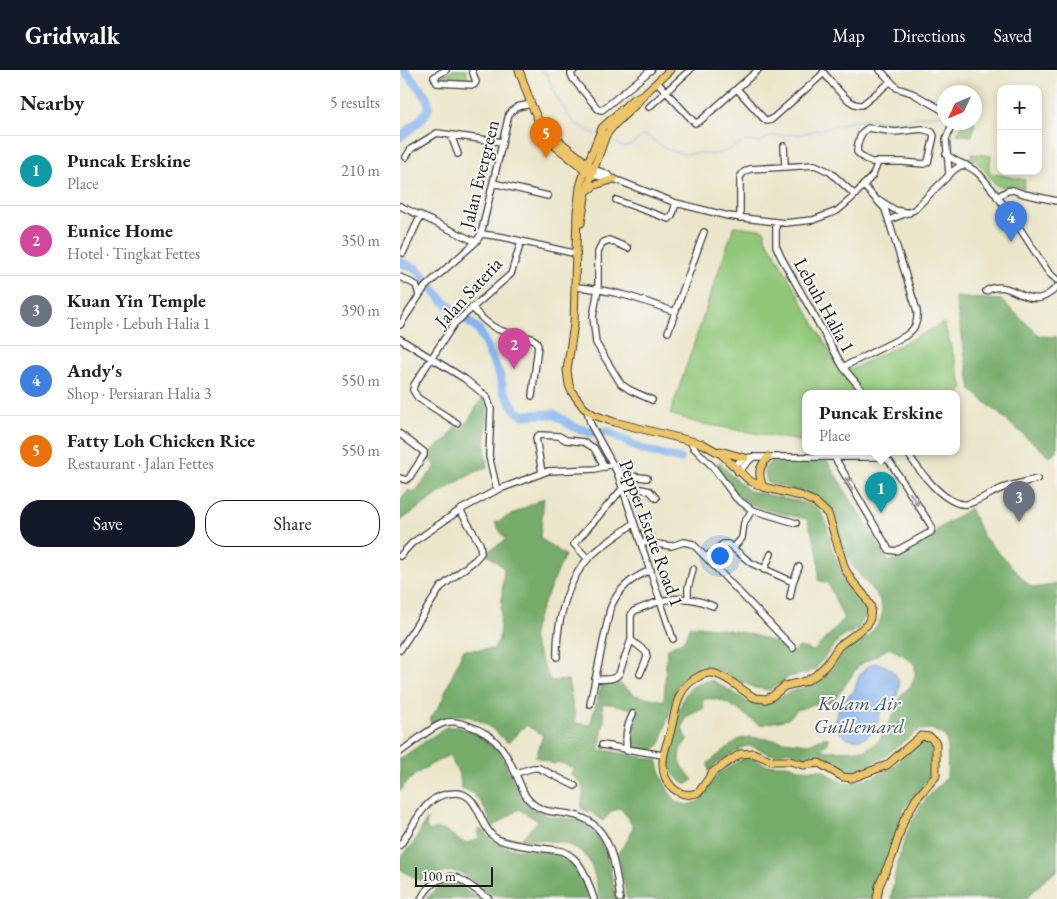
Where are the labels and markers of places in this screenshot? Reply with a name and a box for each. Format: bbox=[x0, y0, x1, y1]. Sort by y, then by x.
pin: 5 bbox=[530, 117, 562, 158]
pin: 4 bbox=[995, 201, 1027, 242]
pin: 2 bbox=[498, 328, 530, 369]
pin: 1 bbox=[865, 472, 897, 513]
pin: 3 bbox=[1003, 481, 1035, 522]

